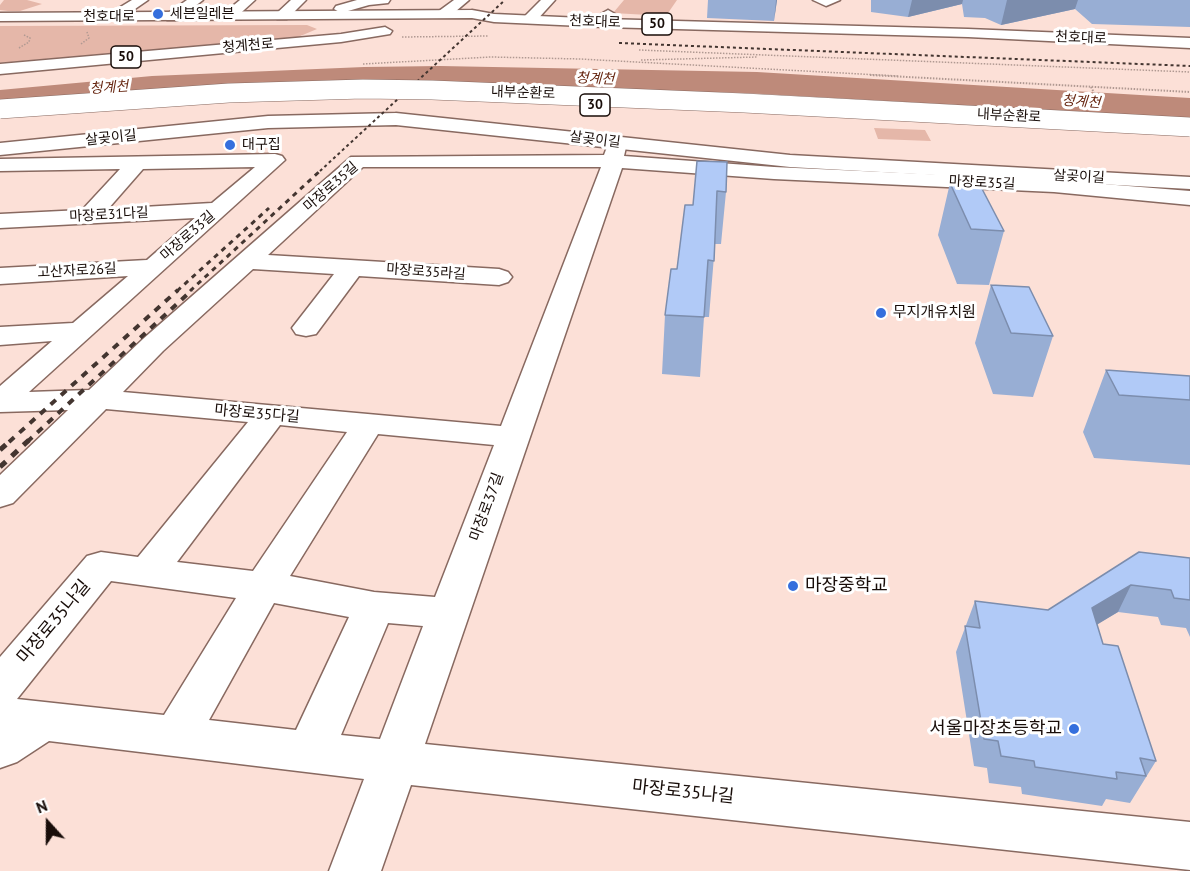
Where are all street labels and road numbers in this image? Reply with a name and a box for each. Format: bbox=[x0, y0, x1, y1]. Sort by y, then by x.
street label: 천호대로 bbox=[83, 9, 135, 25]
street label: 천호대로 bbox=[569, 13, 621, 31]
road number: 50 bbox=[642, 13, 672, 35]
street label: 천호대로 bbox=[1055, 29, 1107, 47]
street label: 청계천로 bbox=[222, 35, 274, 57]
road number: 50 bbox=[111, 46, 141, 68]
street label: 내부순환로 bbox=[491, 83, 555, 103]
road number: 30 bbox=[580, 94, 610, 116]
street label: 내부순환로 bbox=[976, 106, 1042, 126]
street label: 살곶이길 bbox=[85, 127, 137, 149]
street label: 살곶이길 bbox=[568, 129, 622, 151]
street label: 마장로35길 bbox=[300, 159, 362, 215]
street label: 살곶이길 bbox=[1053, 167, 1105, 187]
street label: 마장로35길 bbox=[948, 173, 1016, 193]
street label: 마장로31다길 bbox=[69, 205, 149, 225]
street label: 마장로33길 bbox=[157, 208, 219, 264]
street label: 고산자로26길 bbox=[37, 261, 117, 281]
street label: 마장로35라길 bbox=[386, 261, 466, 283]
street label: 마장로35다길 bbox=[214, 401, 300, 427]
street label: 마장로37길 bbox=[466, 470, 508, 544]
street label: 마장로35나길 bbox=[13, 576, 95, 668]
street label: 마장로35나길 bbox=[631, 776, 735, 808]

